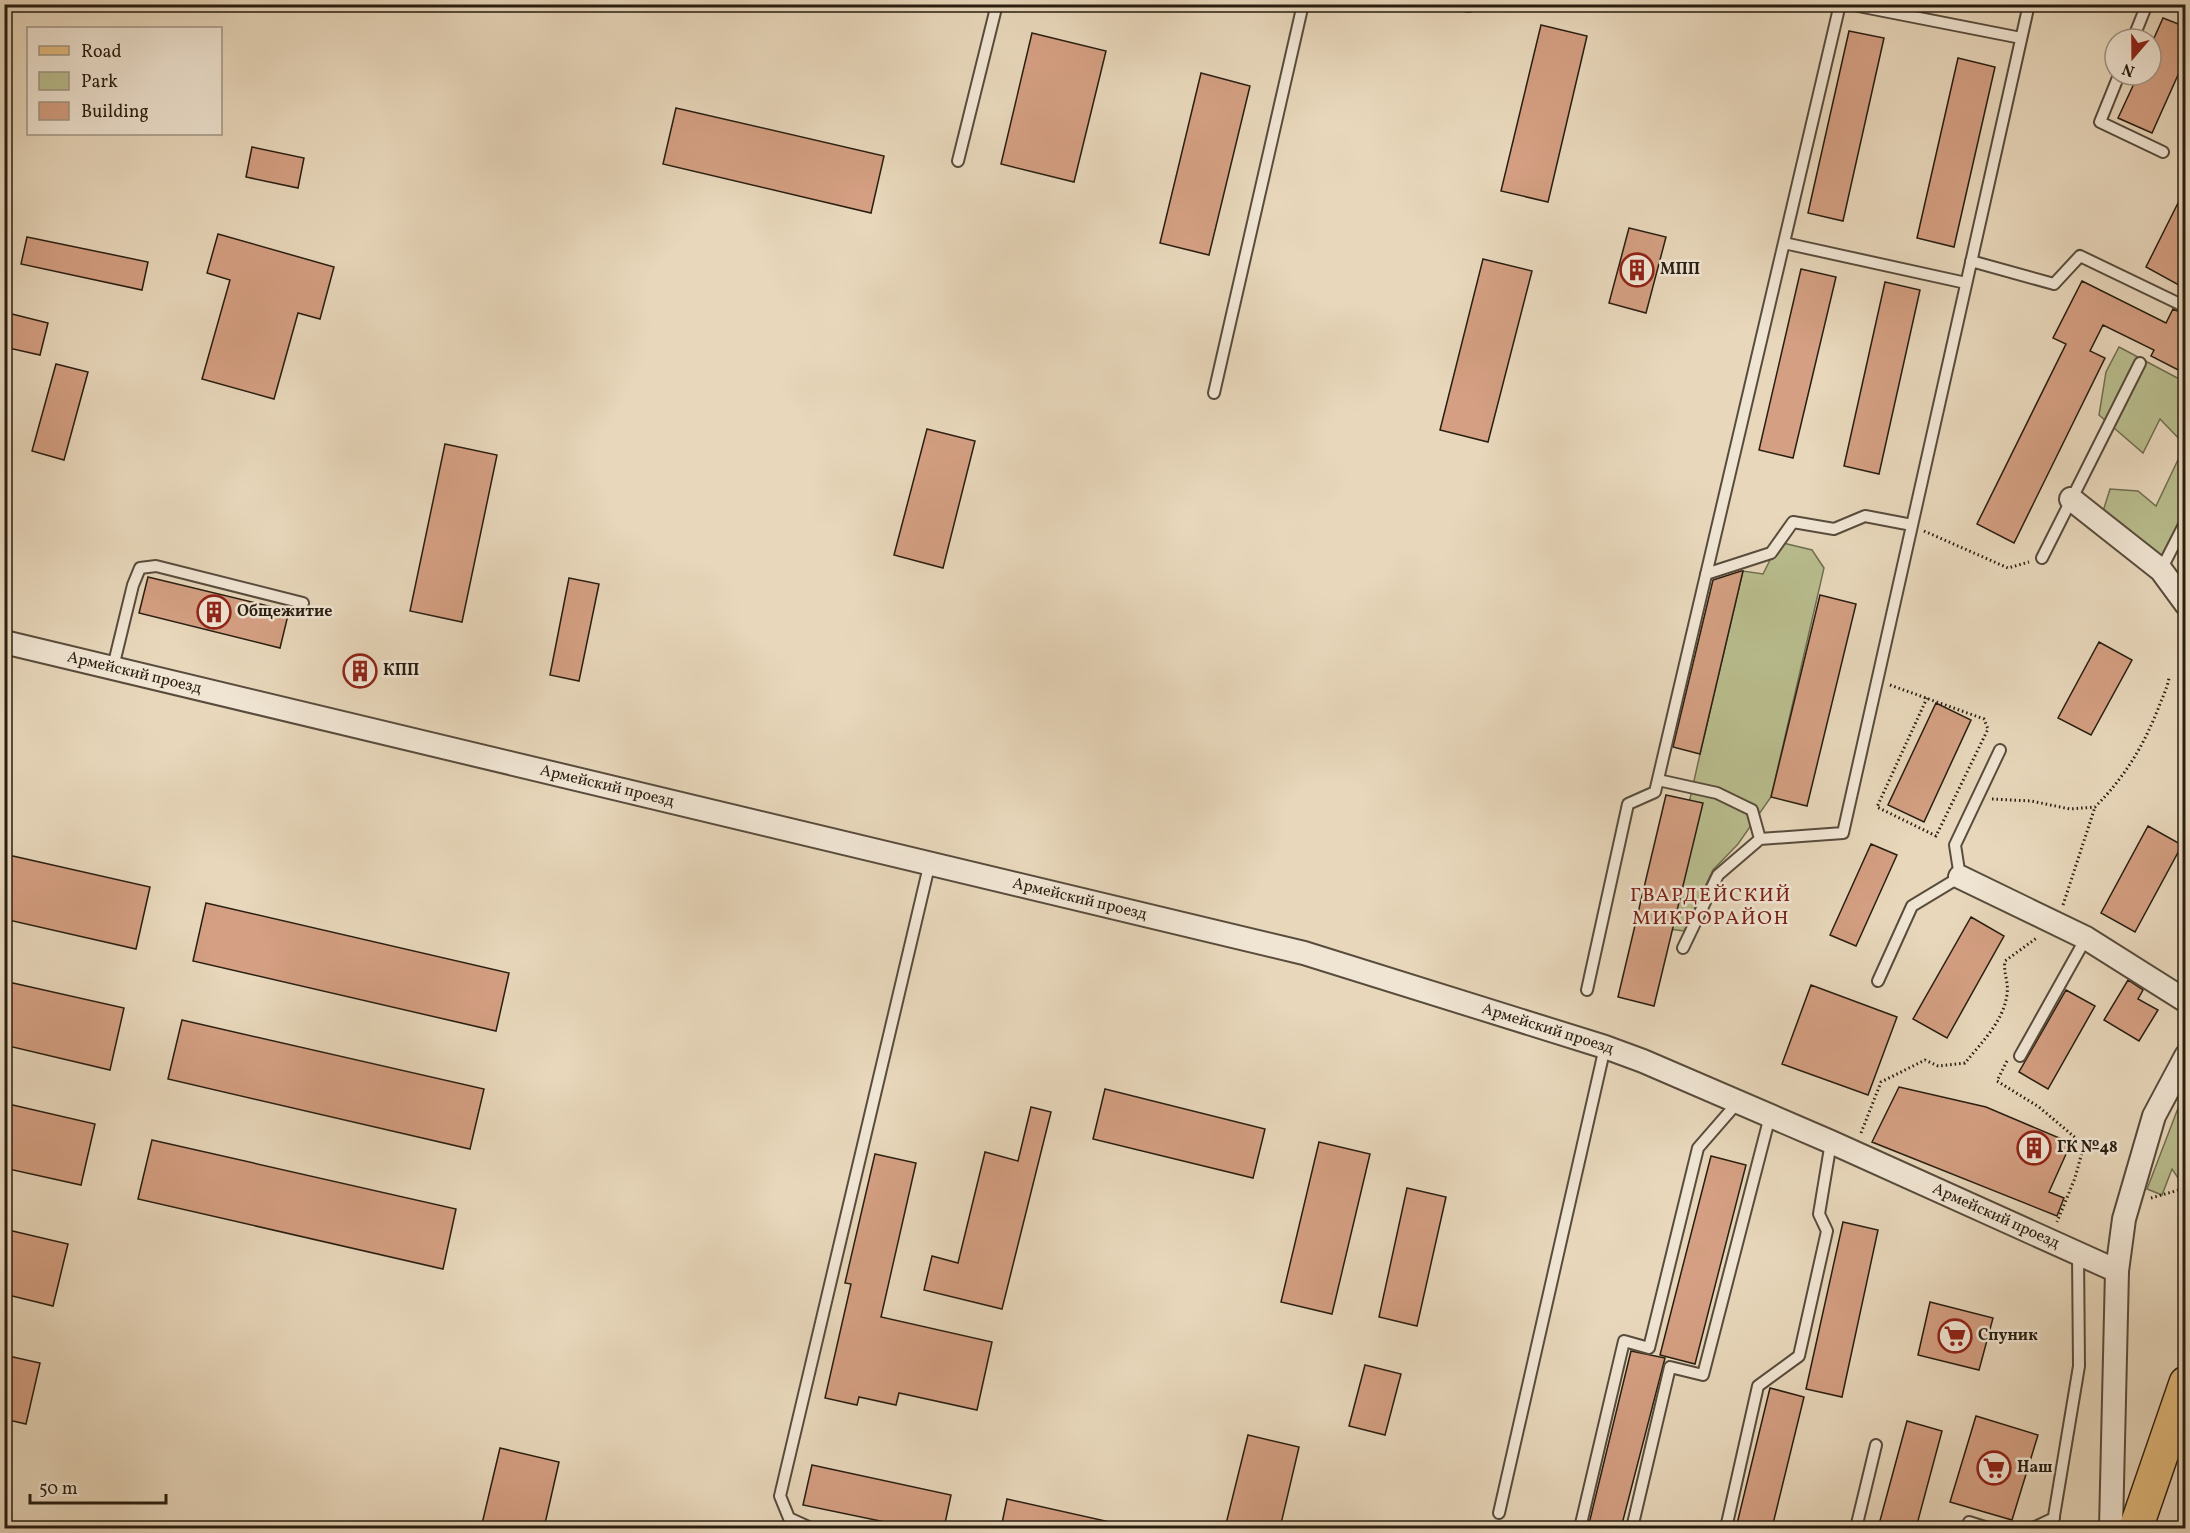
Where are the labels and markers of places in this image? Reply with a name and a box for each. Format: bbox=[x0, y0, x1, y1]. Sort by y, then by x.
building icon: МПП bbox=[1619, 252, 1655, 288]
place label: МПП bbox=[1660, 259, 1700, 281]
building icon: Общежитие bbox=[196, 594, 232, 630]
place label: Общежитие bbox=[237, 601, 332, 623]
building icon: КПП bbox=[342, 653, 378, 689]
place label: КПП bbox=[383, 660, 419, 682]
building icon: ГК №48 bbox=[2016, 1130, 2052, 1166]
place label: ГК №48 bbox=[2057, 1137, 2118, 1159]
supermarket icon: Спуник bbox=[1937, 1318, 1973, 1354]
place label: Спуник bbox=[1978, 1325, 2038, 1347]
supermarket icon: Наш bbox=[1976, 1450, 2012, 1486]
place label: Наш bbox=[2017, 1457, 2052, 1479]

